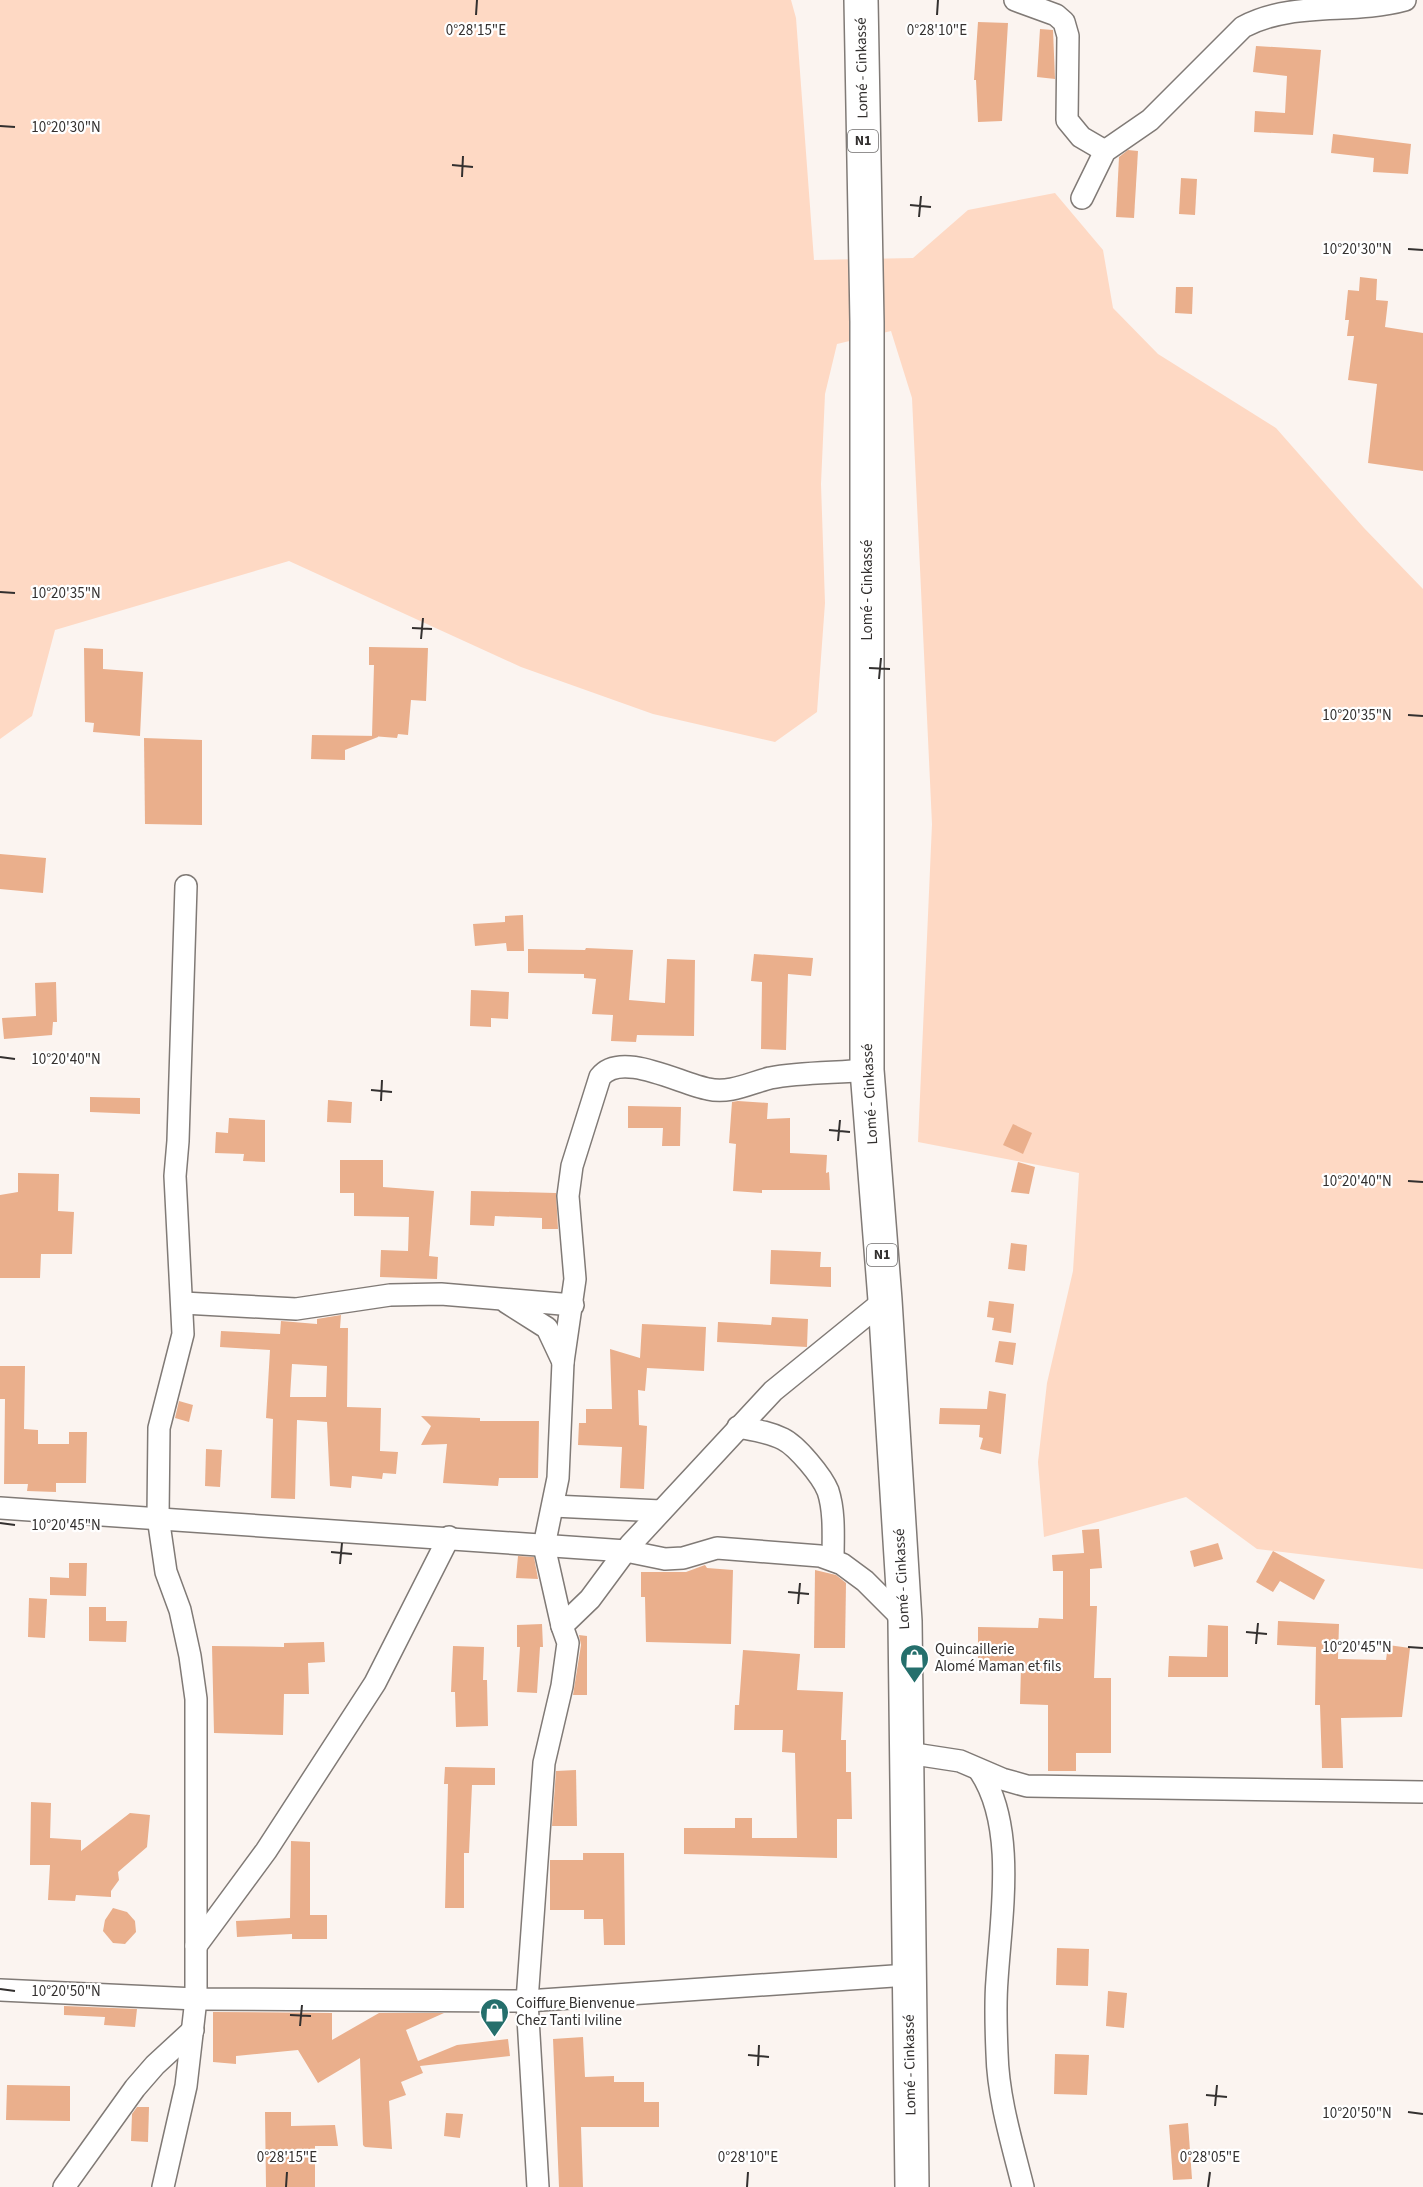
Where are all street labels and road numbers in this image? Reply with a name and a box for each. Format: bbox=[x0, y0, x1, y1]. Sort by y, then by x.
street label: Lomé - Cinkassé bbox=[851, 17, 873, 119]
road number: N1 bbox=[848, 130, 878, 152]
street label: Lomé - Cinkassé bbox=[857, 539, 878, 641]
street label: Lomé - Cinkassé bbox=[857, 1043, 883, 1145]
road number: N1 bbox=[867, 1244, 897, 1266]
street label: Lomé - Cinkassé bbox=[889, 1528, 915, 1630]
street label: Lomé - Cinkassé bbox=[899, 2014, 921, 2116]

